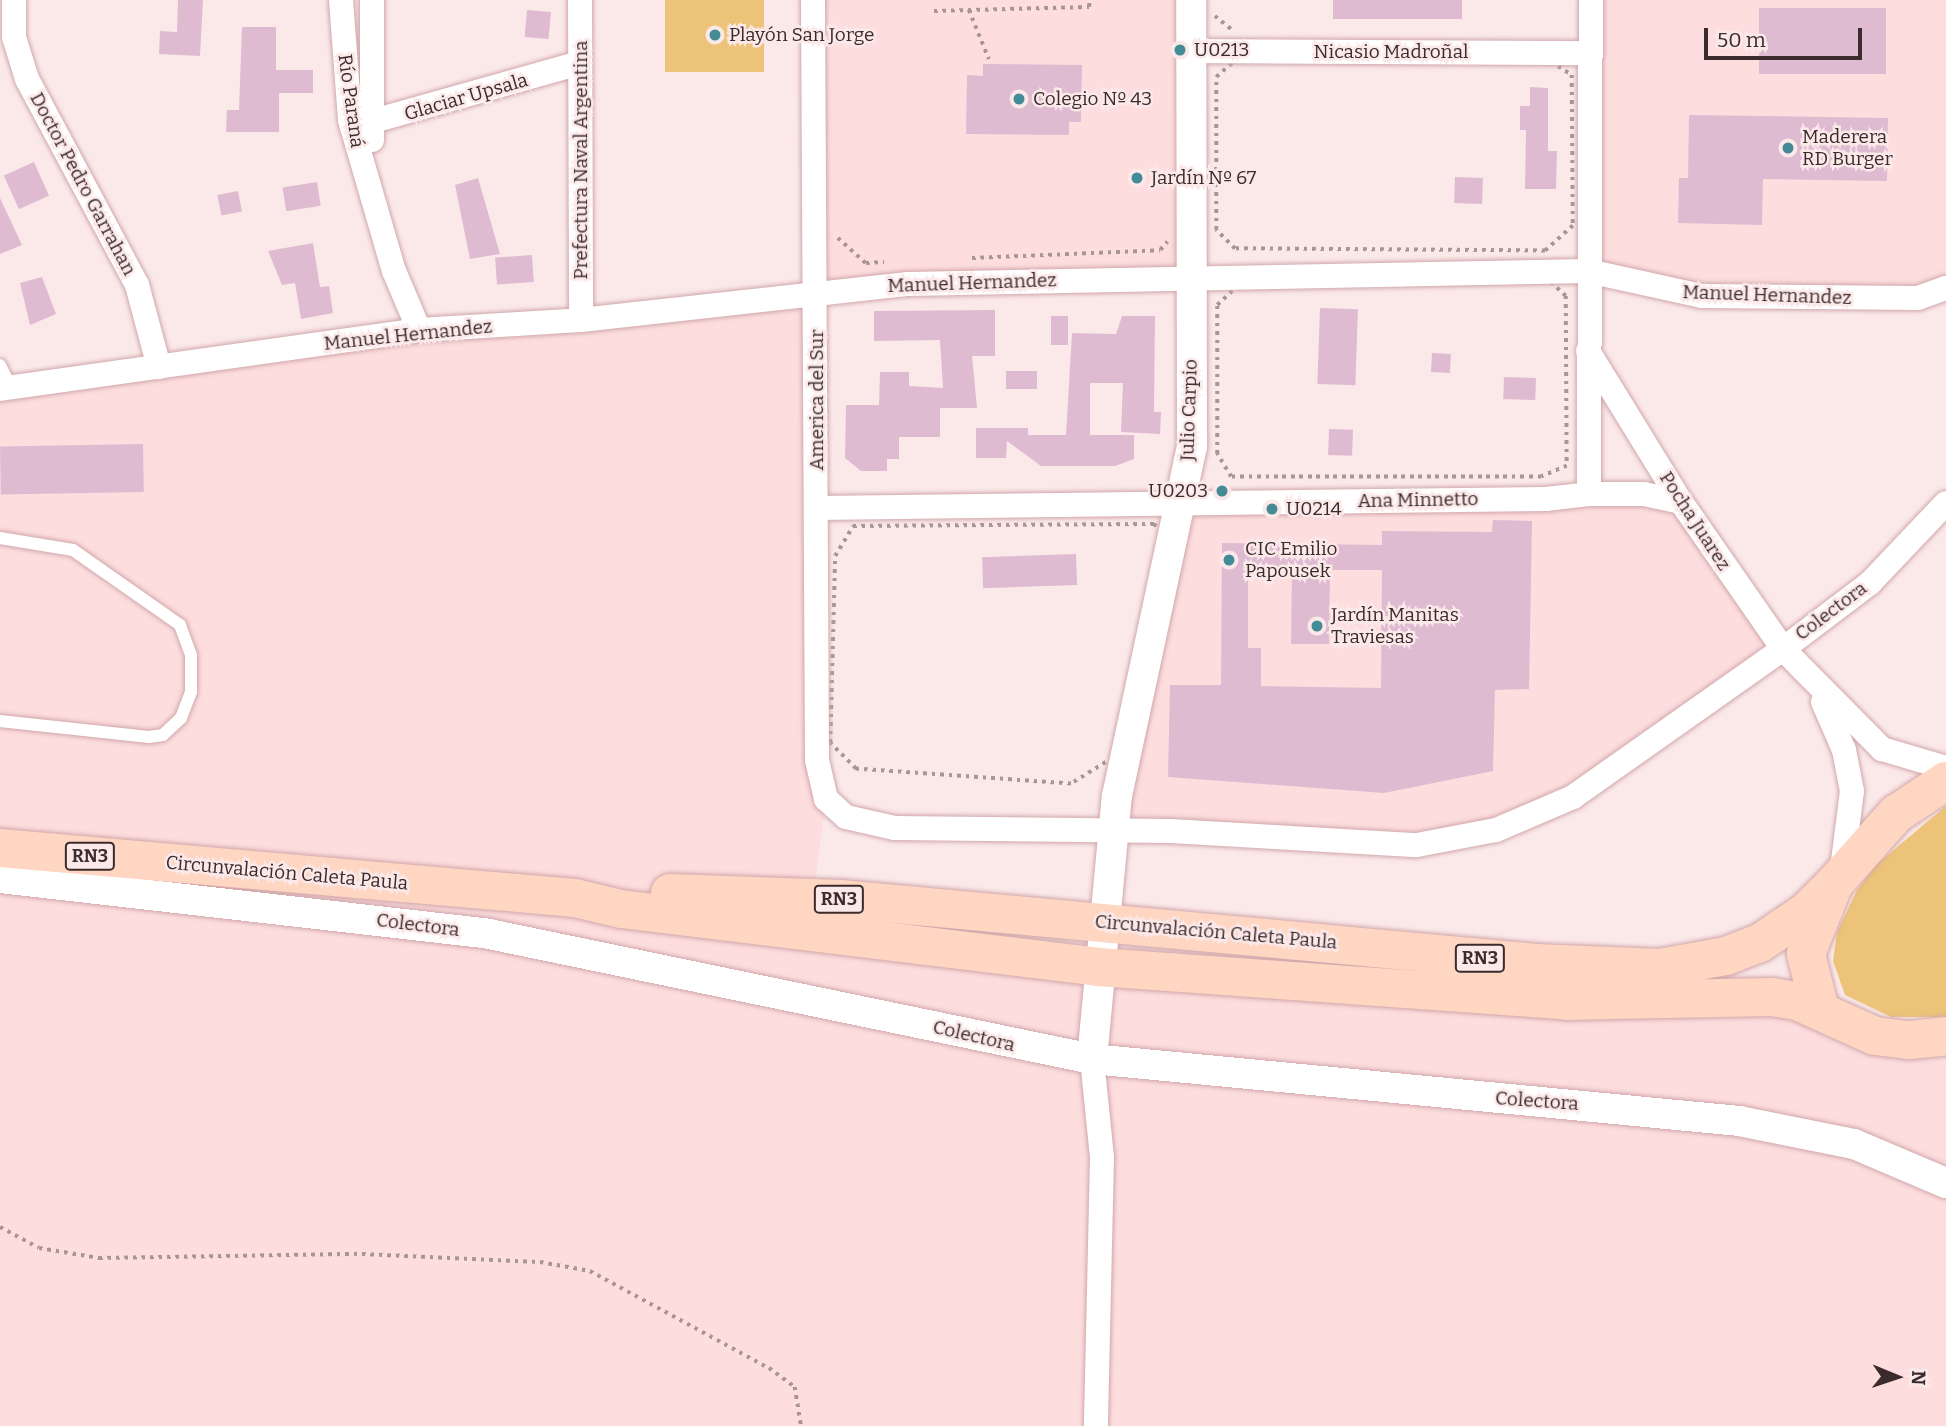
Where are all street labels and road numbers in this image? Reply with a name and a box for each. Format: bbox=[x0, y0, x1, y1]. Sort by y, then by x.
street label: Prefectura Naval Argentina bbox=[570, 40, 592, 280]
street label: Nicasio Madroñal bbox=[1313, 41, 1469, 63]
street label: Río Paraná bbox=[333, 53, 369, 149]
street label: Glaciar Upsala bbox=[402, 68, 530, 126]
street label: Doctor Pedro Garrahan bbox=[25, 89, 141, 279]
street label: Manuel Hernandez bbox=[887, 269, 1057, 297]
street label: Manuel Hernandez bbox=[1682, 281, 1852, 309]
street label: Manuel Hernandez bbox=[323, 315, 493, 355]
street label: America del Sur bbox=[806, 329, 828, 471]
street label: Julio Carpio bbox=[1176, 359, 1202, 461]
street label: Pocha Juarez bbox=[1655, 467, 1735, 575]
street label: Ana Minnetto bbox=[1357, 488, 1479, 512]
street label: Colectora bbox=[1791, 577, 1871, 645]
road number: RN3 bbox=[64, 842, 116, 870]
street label: Circunvalación Caleta Paula bbox=[165, 851, 409, 895]
road number: RN3 bbox=[813, 884, 865, 914]
street label: Colectora bbox=[375, 909, 461, 941]
street label: Circunvalación Caleta Paula bbox=[1094, 910, 1338, 954]
road number: RN3 bbox=[1454, 944, 1506, 973]
street label: Colectora bbox=[931, 1015, 1017, 1057]
street label: Colectora bbox=[1494, 1087, 1580, 1115]

